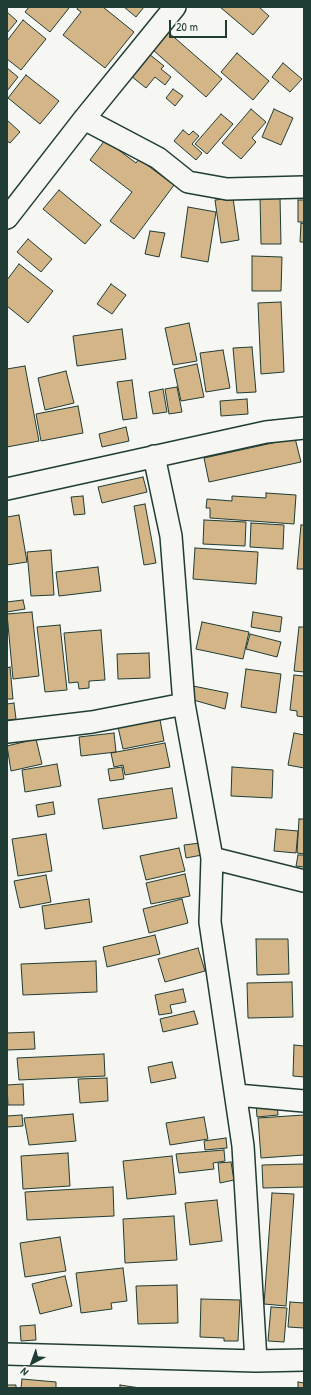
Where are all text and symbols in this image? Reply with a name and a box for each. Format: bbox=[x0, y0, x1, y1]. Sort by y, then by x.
scale bar bbox=[171, 12, 229, 38]
text: 20 m bbox=[176, 18, 198, 35]
north arrow bbox=[12, 1343, 52, 1383]
text: N bbox=[17, 1365, 31, 1379]

